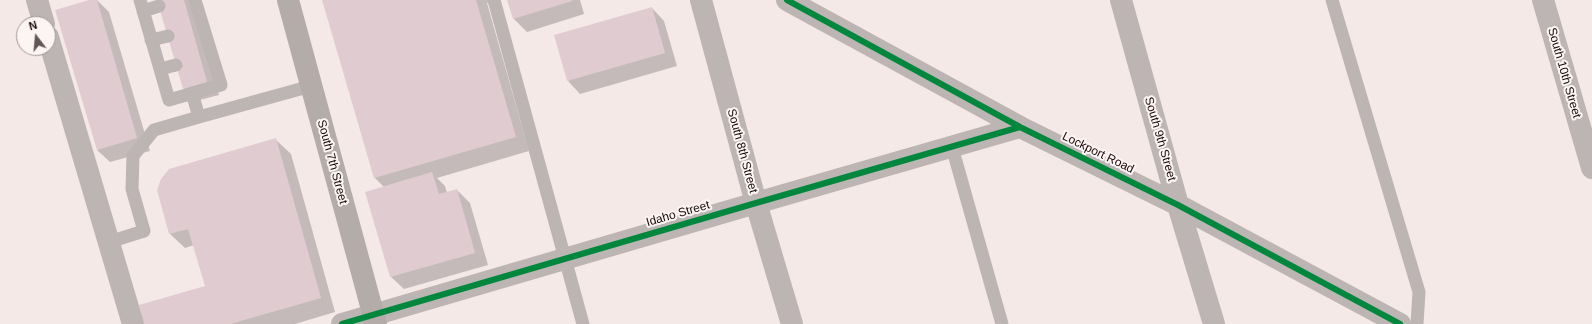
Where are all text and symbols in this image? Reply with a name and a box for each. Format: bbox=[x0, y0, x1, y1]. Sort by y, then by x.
north arrow bbox=[16, 16, 56, 56]
text: N bbox=[27, 19, 38, 32]
street label: South 10th Street bbox=[1544, 26, 1584, 120]
street label: South 9th Street bbox=[1141, 95, 1179, 183]
street label: South 8th Street bbox=[724, 107, 760, 195]
street label: South 7th Street bbox=[314, 118, 350, 206]
street label: Lockport Road bbox=[1060, 129, 1136, 177]
street label: Idaho Street bbox=[645, 198, 711, 230]

